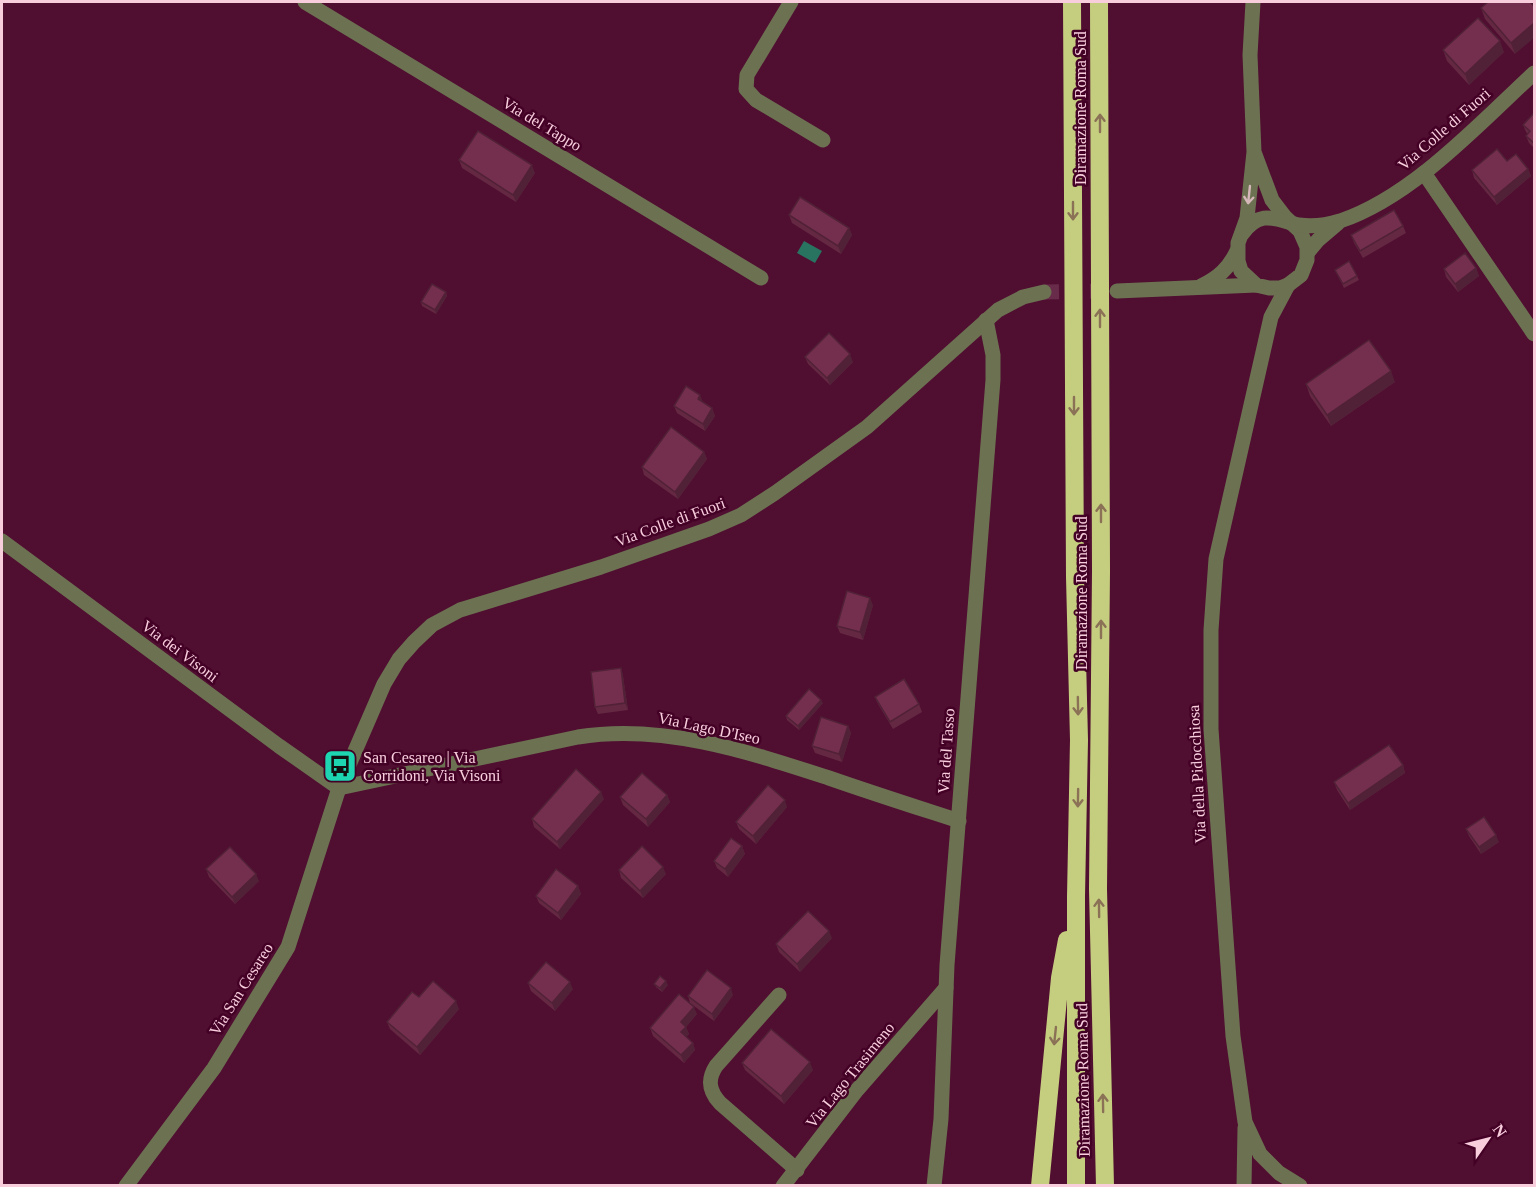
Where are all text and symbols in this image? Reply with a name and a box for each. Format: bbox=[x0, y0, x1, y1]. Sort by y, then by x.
street label: Diramazione Roma Sud bbox=[1072, 31, 1089, 185]
street label: Via Colle di Fuori bbox=[1395, 84, 1494, 173]
street label: Via del Tappo bbox=[499, 94, 585, 155]
one-way arrow bbox=[1094, 113, 1106, 133]
one-way arrow bbox=[1244, 184, 1255, 204]
one-way arrow bbox=[1068, 201, 1079, 221]
one-way arrow bbox=[1094, 308, 1106, 328]
one-way arrow bbox=[1068, 396, 1080, 416]
street label: Via Colle di Fuori bbox=[613, 494, 728, 550]
one-way arrow bbox=[1095, 503, 1107, 523]
street label: Diramazione Roma Sud bbox=[1073, 516, 1090, 670]
street label: Via dei Visoni bbox=[139, 617, 222, 686]
one-way arrow bbox=[1095, 620, 1107, 640]
one-way arrow bbox=[1072, 695, 1084, 715]
street label: Via della Pidocchiosa bbox=[1185, 704, 1209, 844]
street label: Via del Tasso bbox=[935, 708, 957, 794]
street label: Via Lago D'Iseo bbox=[656, 709, 762, 748]
bus stop icon: San Cesareo | Via Corridoni, Via Visoni bbox=[322, 748, 358, 784]
place label: San Cesareo | Via Corridoni, Via Visoni bbox=[363, 749, 501, 784]
one-way arrow bbox=[1072, 788, 1083, 808]
one-way arrow bbox=[1093, 899, 1105, 919]
street label: Via San Cesareo bbox=[206, 940, 276, 1038]
street label: Diramazione Roma Sud bbox=[1073, 1003, 1093, 1157]
street label: Via Lago Trasimeno bbox=[802, 1019, 898, 1132]
one-way arrow bbox=[1049, 1026, 1060, 1046]
one-way arrow bbox=[1097, 1094, 1109, 1114]
north arrow bbox=[1458, 1109, 1518, 1169]
text: N bbox=[1490, 1121, 1510, 1141]

